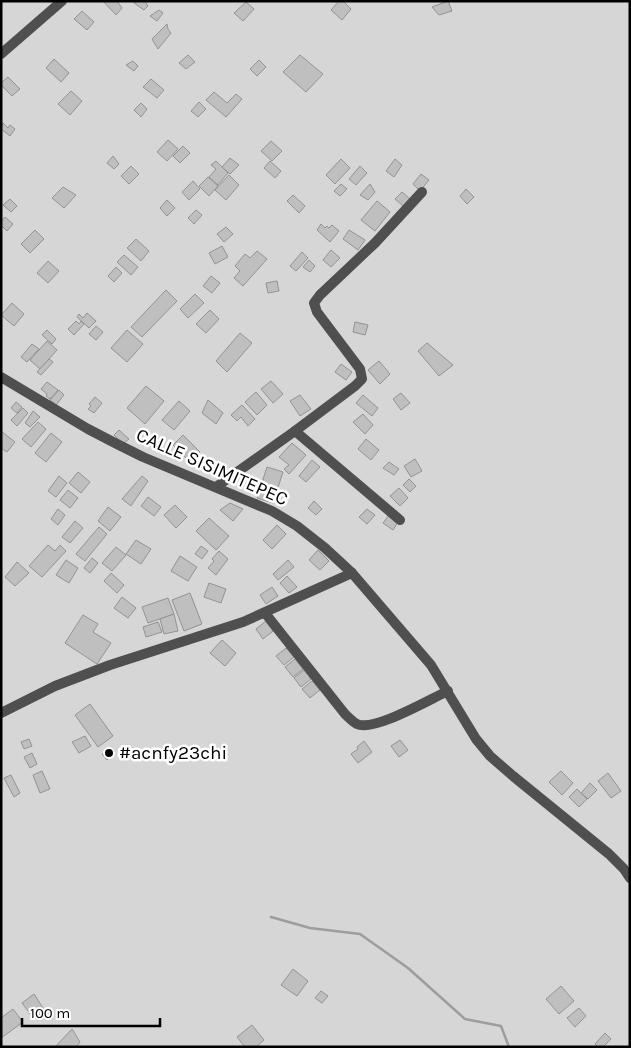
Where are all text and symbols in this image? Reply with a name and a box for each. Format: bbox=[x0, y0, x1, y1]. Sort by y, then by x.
street label: CALLE SISIMITEPEC bbox=[133, 424, 291, 510]
place label: #acnfy23chi bbox=[119, 742, 227, 764]
marker: #acnfy23chi bbox=[103, 747, 115, 759]
scale bar bbox=[22, 996, 160, 1028]
text: 100 m bbox=[30, 1004, 70, 1022]

